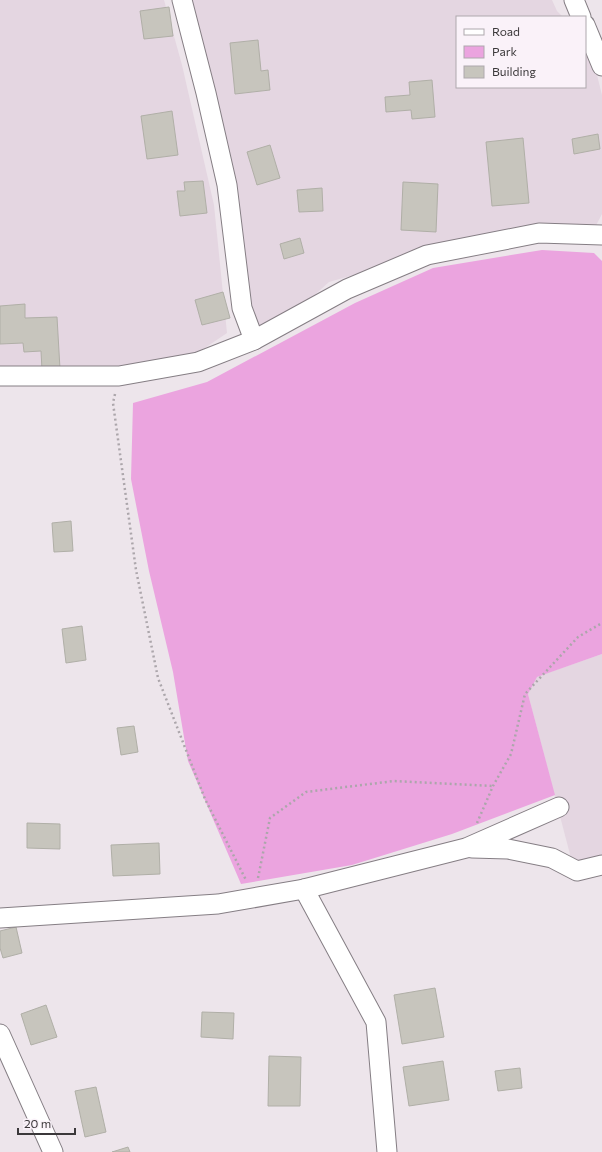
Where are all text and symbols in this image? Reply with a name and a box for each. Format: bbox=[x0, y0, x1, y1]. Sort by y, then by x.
legend bbox=[456, 16, 586, 88]
text: Road bbox=[492, 24, 520, 38]
text: Park bbox=[492, 44, 518, 58]
text: Building bbox=[492, 64, 536, 78]
scale bar bbox=[18, 1110, 75, 1136]
text: 20 m bbox=[24, 1116, 51, 1130]

